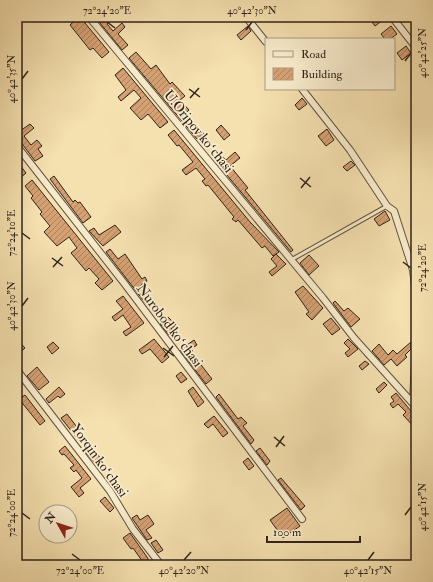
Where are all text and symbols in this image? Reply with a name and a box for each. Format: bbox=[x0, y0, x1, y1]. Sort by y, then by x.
text: 72°24'20"E bbox=[83, 5, 131, 17]
text: 40°42'30"N bbox=[227, 5, 277, 17]
text: 40°42'25"N bbox=[417, 28, 429, 78]
legend bbox=[265, 38, 395, 90]
text: Road bbox=[301, 47, 326, 62]
text: 40°42'35"N bbox=[6, 55, 18, 103]
text: Building bbox=[301, 67, 344, 82]
street label: U.Oripov koʻchasi bbox=[159, 87, 237, 177]
text: 72°24'10"E bbox=[6, 210, 18, 256]
text: 72°24'20"E bbox=[417, 244, 429, 292]
street label: Nurobod koʻchasi bbox=[133, 280, 207, 371]
text: 40°42'30"N bbox=[6, 281, 18, 331]
street label: Yorqin koʻchasi bbox=[67, 420, 132, 501]
text: 40°42'15"N bbox=[417, 483, 429, 531]
text: 72°24'00"E bbox=[6, 489, 18, 537]
north arrow bbox=[38, 504, 78, 544]
text: N bbox=[42, 509, 59, 527]
scale bar bbox=[267, 518, 360, 544]
text: 100 m bbox=[273, 525, 302, 540]
text: 72°24'00"E bbox=[56, 565, 104, 577]
text: 40°42'20"N bbox=[159, 565, 209, 577]
text: 40°42'15"N bbox=[344, 565, 392, 577]

